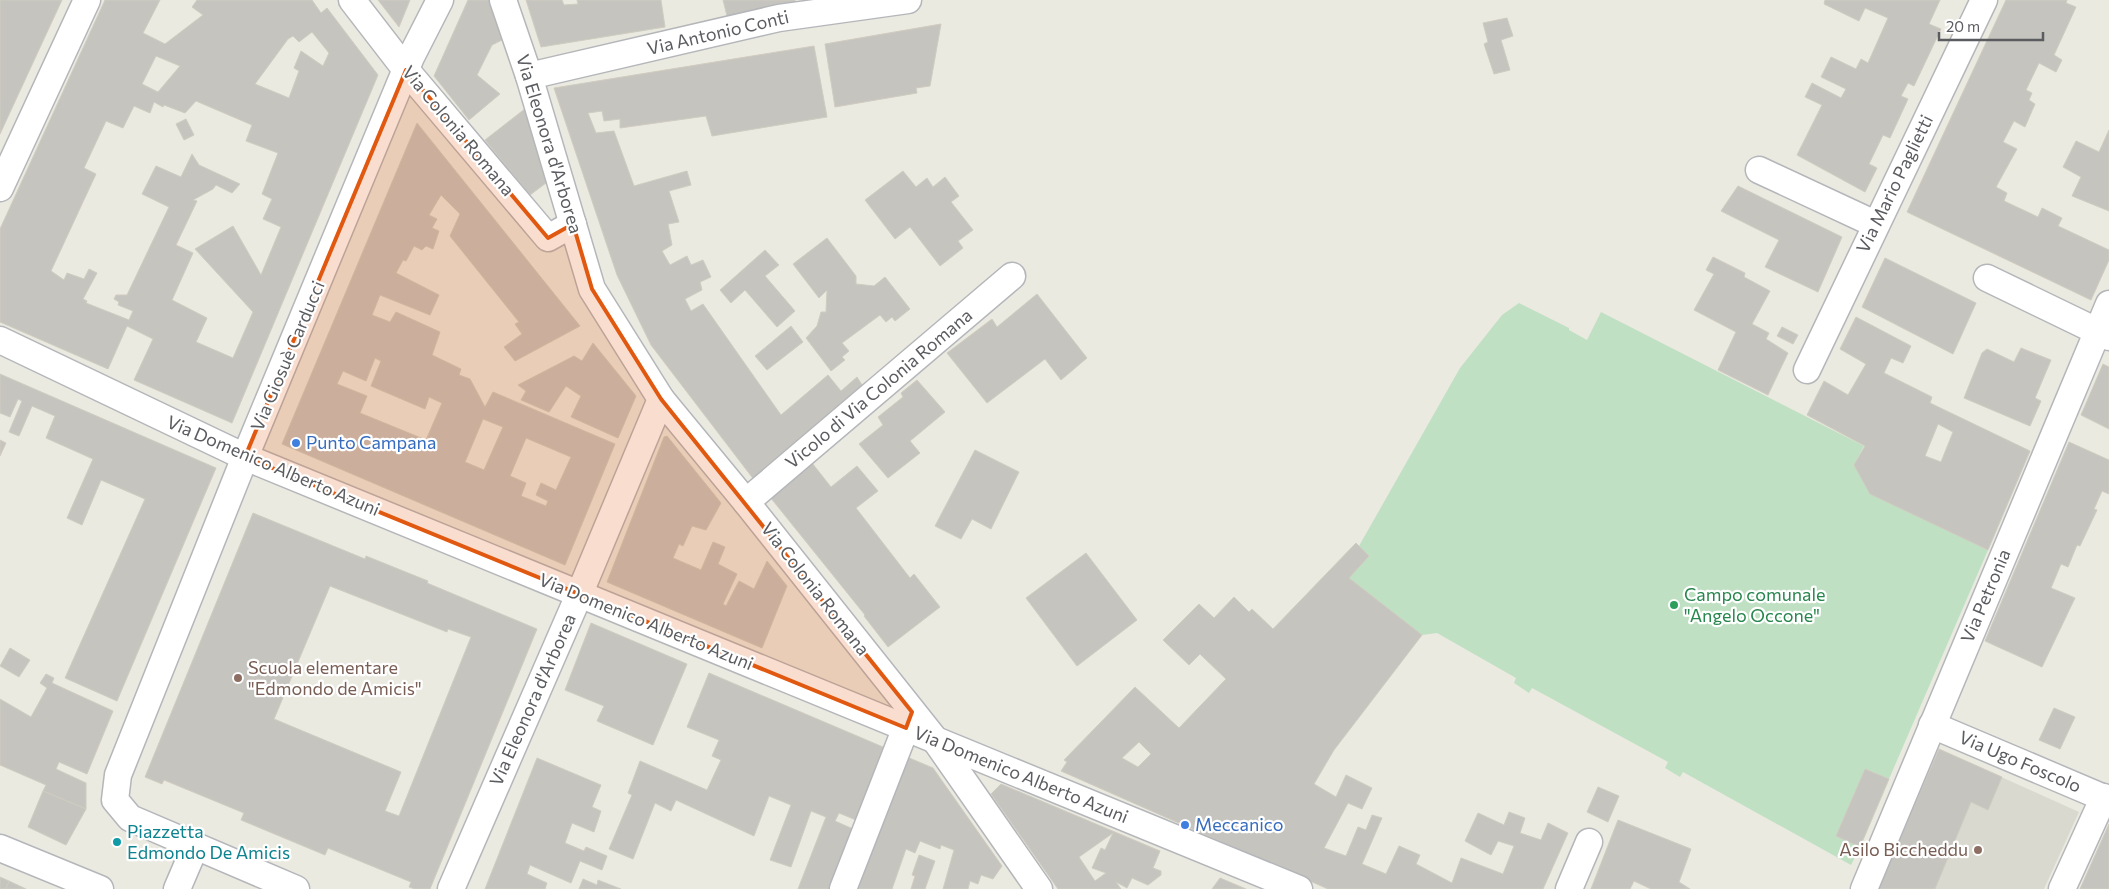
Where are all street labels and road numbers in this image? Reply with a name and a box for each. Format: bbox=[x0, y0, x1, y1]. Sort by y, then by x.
street label: Via Antonio Conti bbox=[645, 5, 791, 59]
street label: Via Eleonora d'Arborea bbox=[512, 51, 588, 236]
street label: Via Colonia Romana bbox=[398, 61, 520, 200]
street label: Via Mario Paglietti bbox=[1851, 111, 1937, 256]
street label: Via Giosuè Carducci bbox=[246, 277, 329, 434]
street label: Vicolo di Via Colonia Romana bbox=[781, 304, 976, 473]
street label: Via Domenico Alberto Azuni bbox=[164, 410, 383, 520]
street label: Via Colonia Romana bbox=[757, 517, 875, 659]
street label: Via Petronia bbox=[1956, 545, 2015, 646]
street label: Via Domenico Alberto Azuni bbox=[536, 568, 757, 674]
street label: Via Eleonora d'Arborea bbox=[484, 610, 580, 789]
street label: Via Domenico Alberto Azuni bbox=[911, 721, 1132, 827]
street label: Via Ugo Foscolo bbox=[1956, 725, 2085, 797]

